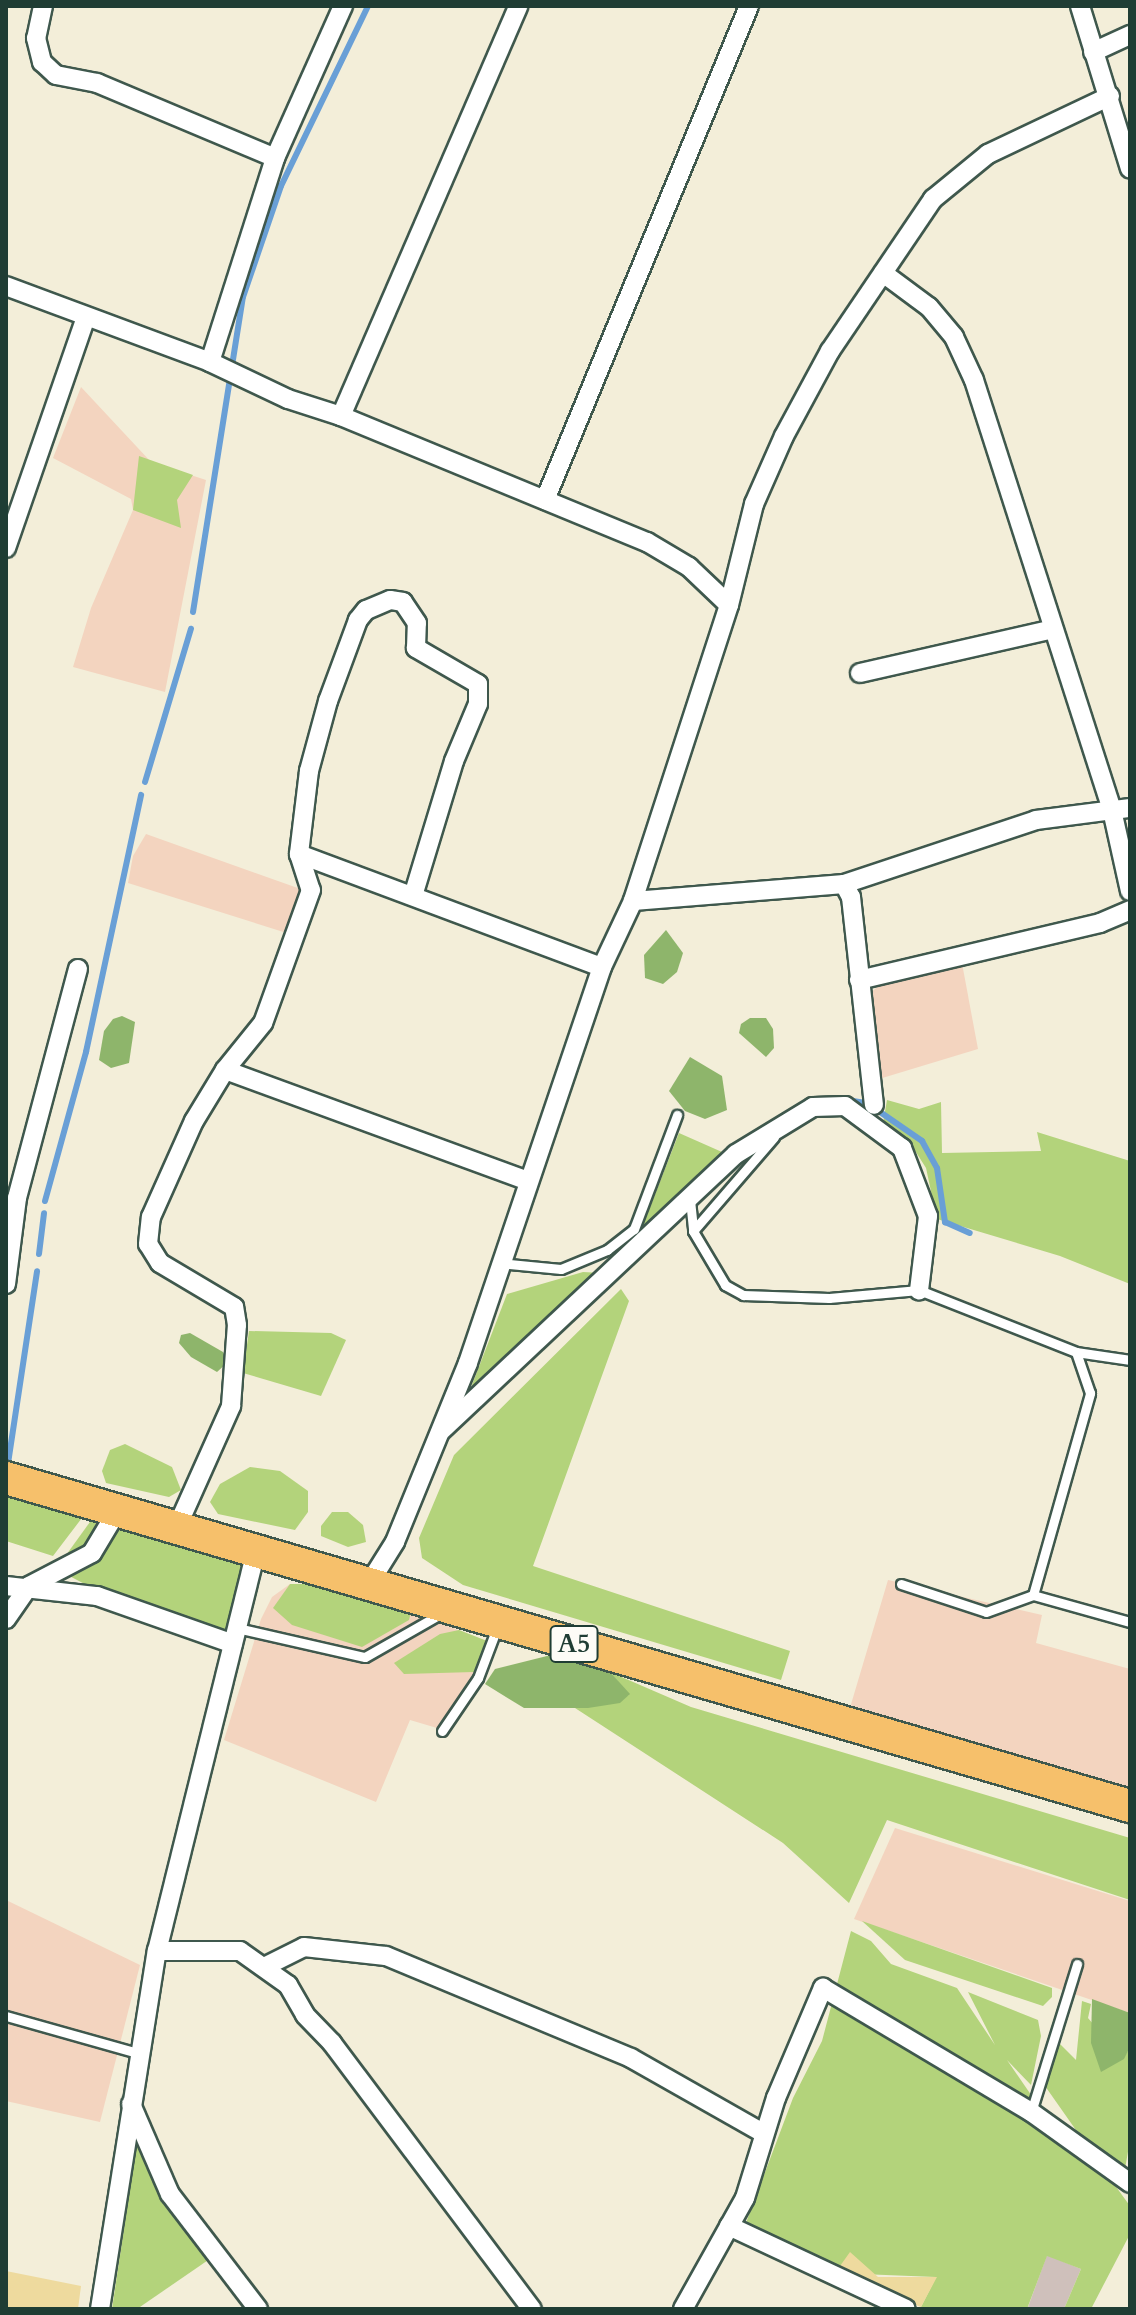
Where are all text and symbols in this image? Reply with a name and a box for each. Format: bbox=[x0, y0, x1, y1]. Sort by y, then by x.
road number: A5 bbox=[548, 1622, 600, 1666]

